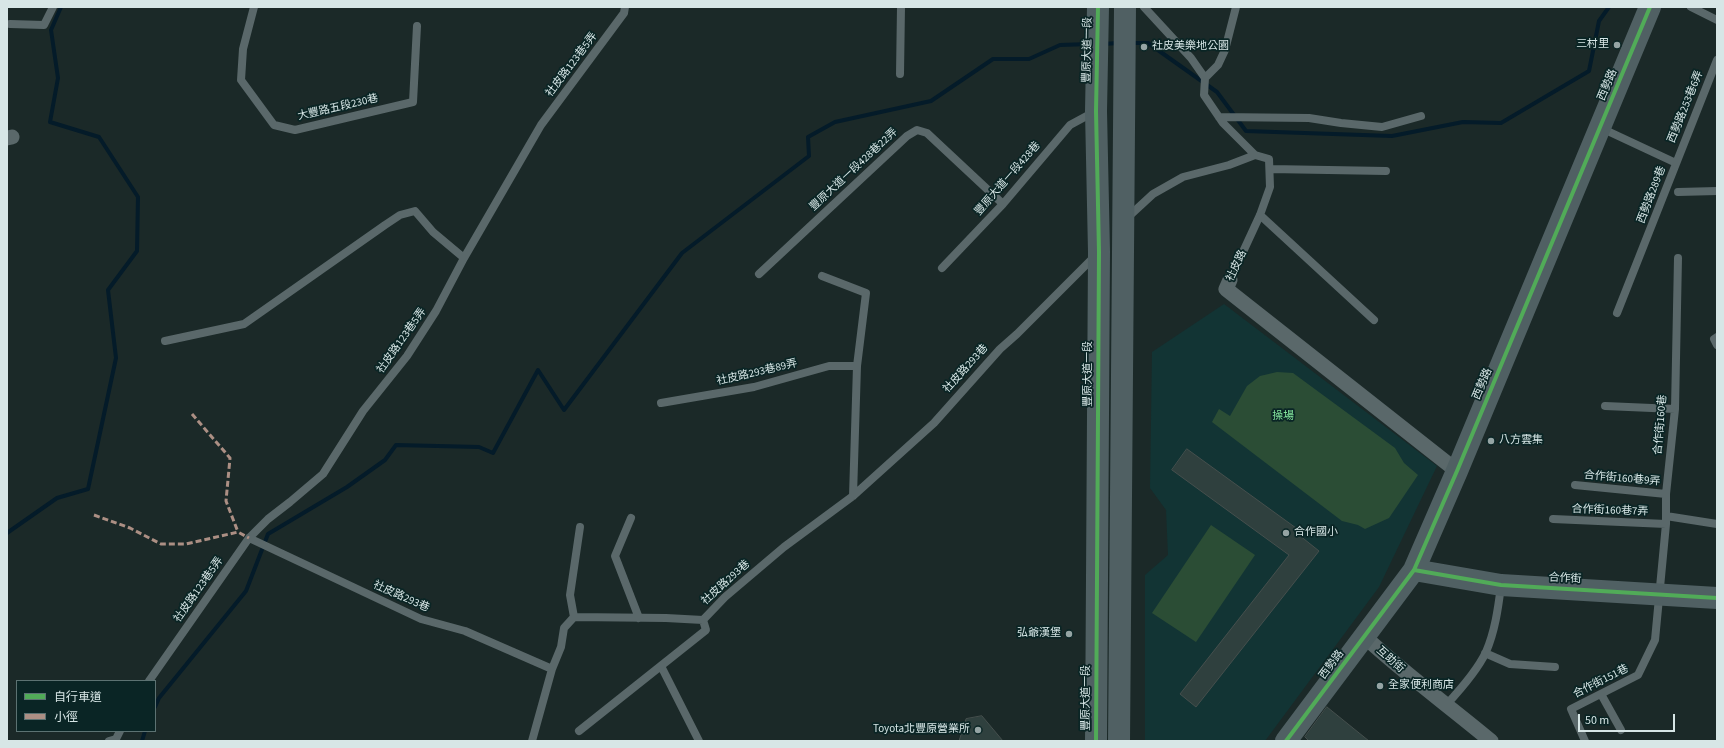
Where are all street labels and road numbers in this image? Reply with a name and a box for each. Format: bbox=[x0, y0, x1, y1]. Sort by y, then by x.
street label: 豐原大道一段 bbox=[1081, 17, 1095, 83]
street label: 社皮路123巷5弄 bbox=[544, 30, 600, 100]
street label: 西勢路 bbox=[1595, 67, 1621, 103]
street label: 西勢路253巷6弄 bbox=[1665, 69, 1707, 145]
street label: 大豐路五段230巷 bbox=[296, 92, 380, 124]
street label: 豐原大道一段428巷22弄 bbox=[807, 126, 901, 214]
street label: 豐原大道一段428巷 bbox=[972, 139, 1044, 219]
street label: 西勢路289巷 bbox=[1635, 164, 1669, 226]
street label: 社皮路 bbox=[1224, 248, 1250, 284]
street label: 社皮路123巷5弄 bbox=[375, 306, 429, 376]
street label: 豐原大道一段 bbox=[1082, 341, 1096, 407]
street label: 社皮路293巷 bbox=[941, 342, 991, 396]
street label: 社皮路293巷89弄 bbox=[715, 357, 799, 389]
street label: 西勢路 bbox=[1470, 366, 1496, 402]
street label: 合作街160巷 bbox=[1652, 394, 1670, 456]
street label: 合作街160巷9弄 bbox=[1583, 469, 1661, 489]
street label: 合作街160巷7弄 bbox=[1571, 503, 1649, 519]
street label: 社皮路123巷5弄 bbox=[172, 555, 226, 625]
street label: 社皮路293巷 bbox=[699, 558, 753, 608]
street label: 合作街 bbox=[1548, 572, 1582, 586]
street label: 社皮路293巷 bbox=[371, 579, 431, 615]
street label: 互助街 bbox=[1373, 644, 1407, 676]
street label: 西勢路 bbox=[1317, 648, 1347, 682]
street label: 合作街151巷 bbox=[1571, 662, 1631, 702]
street label: 豐原大道一段 bbox=[1080, 665, 1094, 731]

